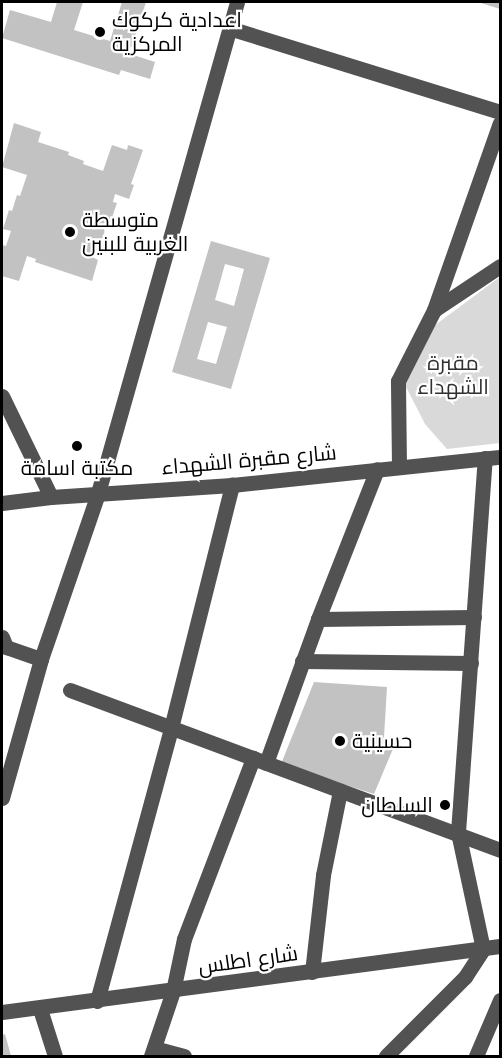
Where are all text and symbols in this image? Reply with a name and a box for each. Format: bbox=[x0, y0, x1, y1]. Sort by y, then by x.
place label: اعدادية كركوك المركزية bbox=[112, 7, 242, 57]
marker: اعدادية كركوك المركزية bbox=[93, 25, 107, 39]
place label: متوسطة الغربية للبنين bbox=[82, 207, 188, 257]
marker: متوسطة الغربية للبنين bbox=[63, 225, 77, 239]
park label: مقبرة الشهداء bbox=[417, 350, 489, 400]
marker: مكتبة اسامة bbox=[70, 439, 84, 453]
street label: شارع مقبرة الشهداء bbox=[160, 440, 338, 480]
place label: مكتبة اسامة bbox=[21, 455, 133, 481]
place label: حسينية bbox=[352, 728, 412, 754]
marker: حسينية bbox=[333, 734, 347, 748]
place label: السلطان bbox=[361, 792, 433, 818]
marker: السلطان bbox=[438, 798, 452, 812]
street label: شارع اطلس bbox=[197, 941, 299, 979]

